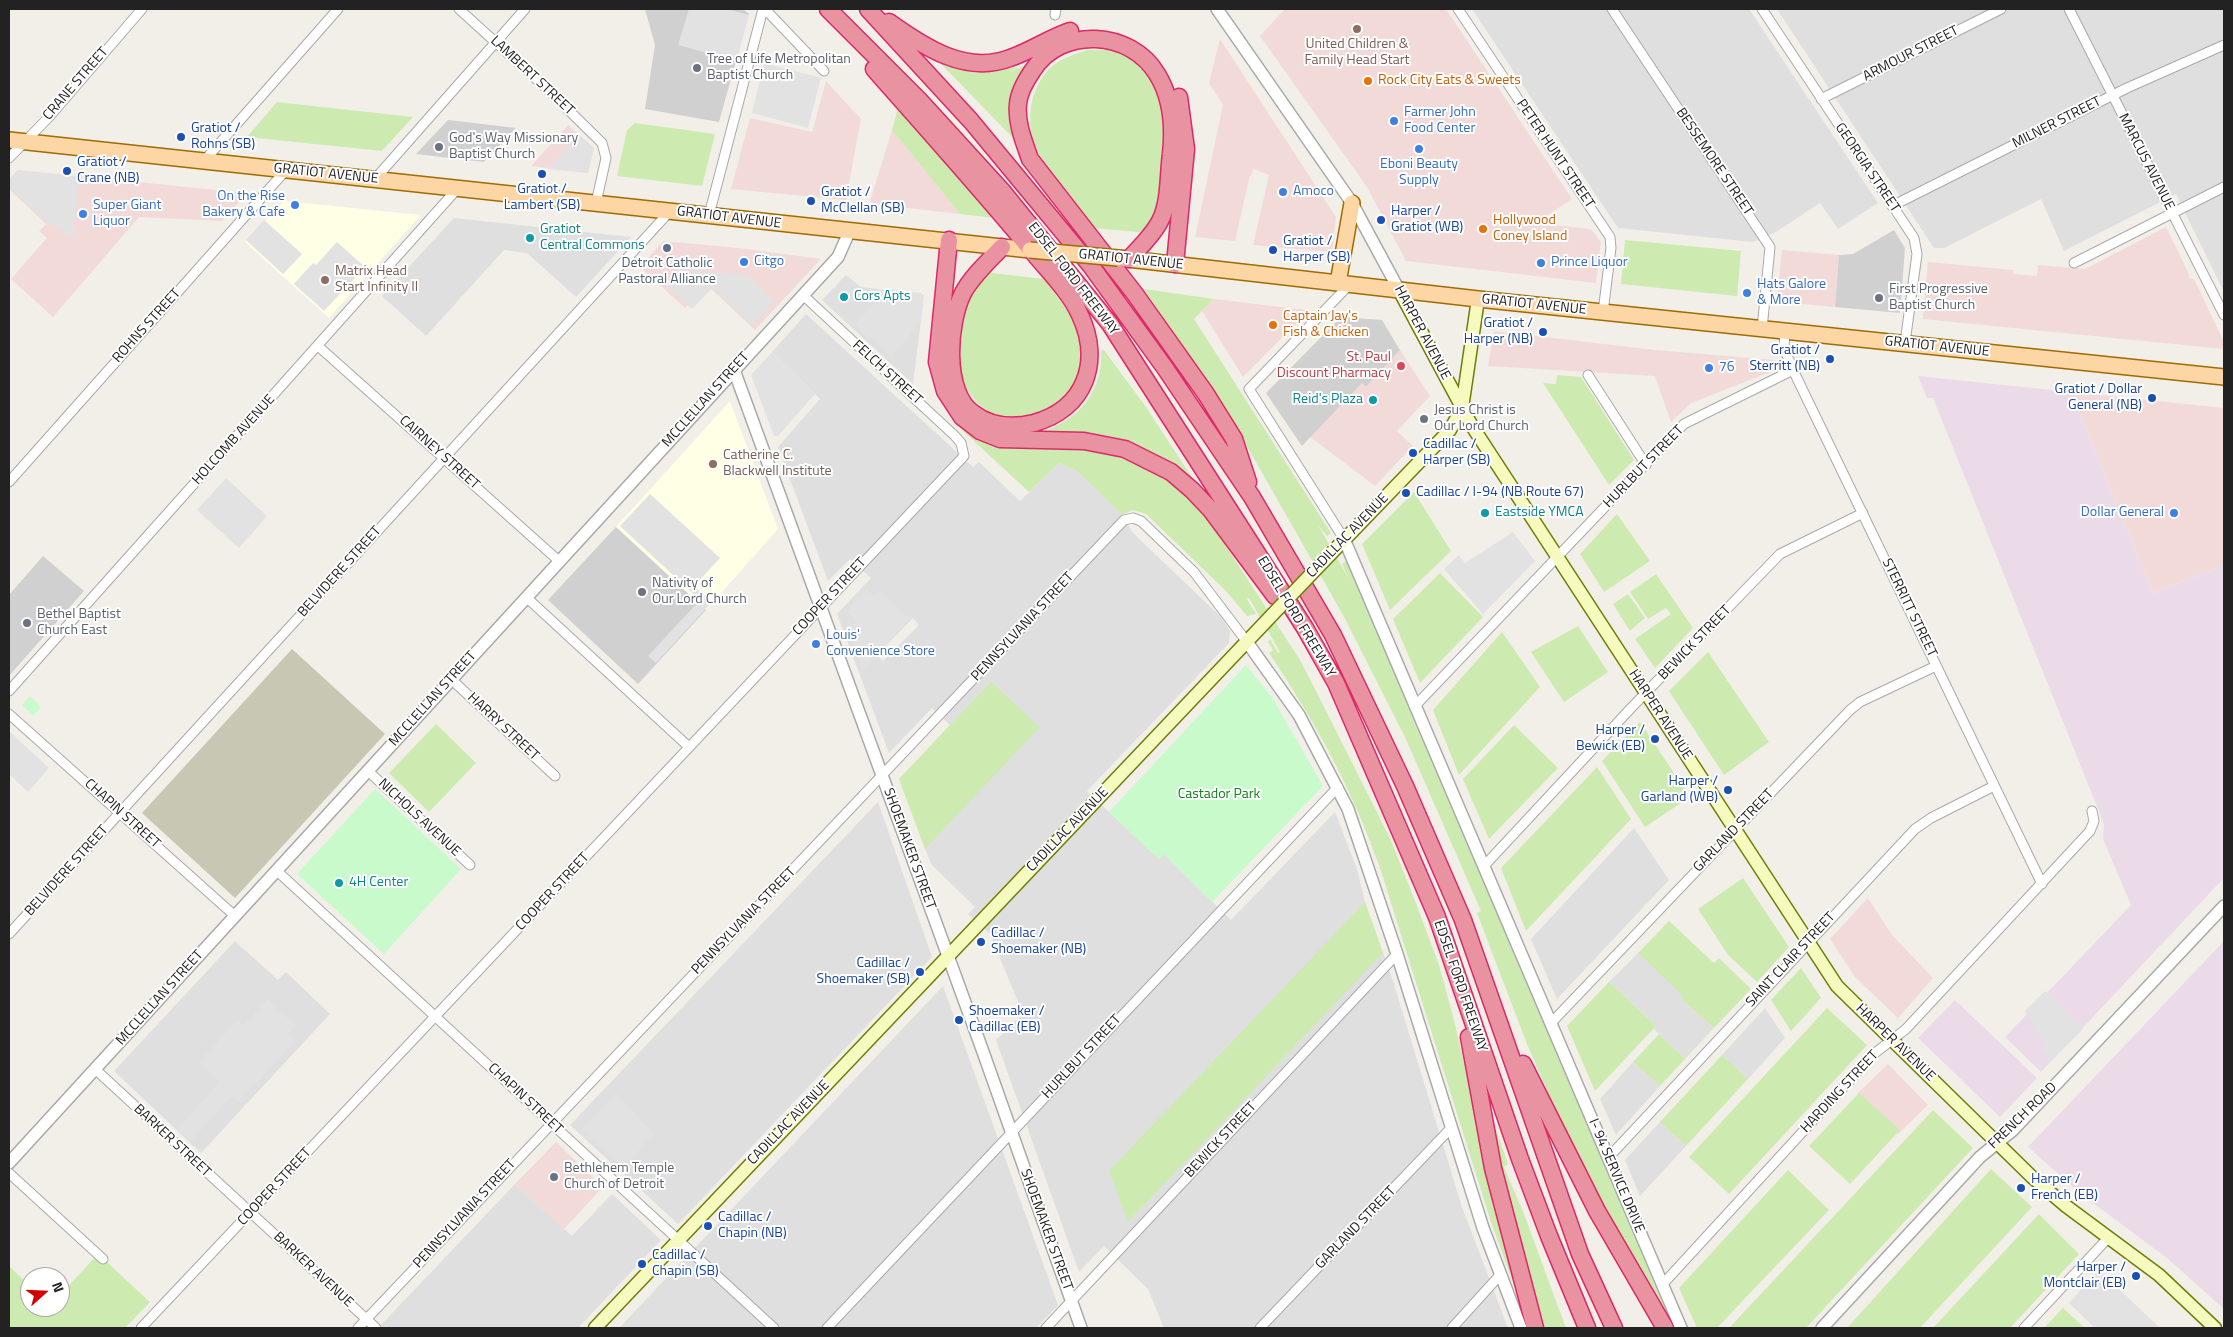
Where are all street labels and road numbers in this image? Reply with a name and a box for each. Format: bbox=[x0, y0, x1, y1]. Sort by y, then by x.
street label: ARMOUR STREET bbox=[1860, 23, 1962, 85]
street label: LAMBERT STREET bbox=[487, 33, 577, 119]
street label: CRANE STREET bbox=[40, 44, 112, 124]
street label: MILNER STREET bbox=[2010, 93, 2104, 153]
street label: PETER HUNT STREET bbox=[1512, 96, 1598, 212]
street label: BESSEMORE STREET bbox=[1672, 105, 1756, 219]
street label: MARCUS AVENUE bbox=[2114, 111, 2178, 213]
street label: GEORGIA STREET bbox=[1831, 120, 1903, 216]
street label: GRATIOT AVENUE bbox=[273, 160, 379, 188]
street label: GRATIOT AVENUE bbox=[676, 203, 782, 233]
street label: EDSEL FORD FREEWAY bbox=[1024, 220, 1122, 338]
street label: GRATIOT AVENUE bbox=[1078, 246, 1184, 274]
street label: HARPER AVENUE bbox=[1390, 283, 1454, 383]
street label: ROHNS STREET bbox=[109, 285, 185, 367]
street label: GRATIOT AVENUE bbox=[1481, 291, 1587, 319]
street label: GRATIOT AVENUE bbox=[1884, 333, 1990, 361]
street label: FELCH STREET bbox=[849, 337, 925, 409]
street label: MCCLELLAN STREET bbox=[659, 349, 753, 451]
street label: HOLCOMB AVENUE bbox=[189, 391, 279, 489]
street label: CAIRNEY STREET bbox=[395, 413, 483, 493]
street label: HURLBUT STREET bbox=[1600, 422, 1688, 512]
street label: CADILLAC AVENUE bbox=[1303, 490, 1393, 582]
street label: BELVIDERE STREET bbox=[295, 523, 385, 621]
street label: EDSEL FORD FREEWAY bbox=[1253, 554, 1339, 680]
street label: COOPER STREET bbox=[790, 555, 870, 639]
street label: STERRITT STREET bbox=[1878, 556, 1940, 660]
street label: PENNSYLVANIA STREET bbox=[968, 569, 1078, 685]
street label: BEWICK STREET bbox=[1655, 602, 1735, 684]
street label: MCCLELLAN STREET bbox=[386, 648, 480, 750]
street label: HARPER AVENUE bbox=[1625, 667, 1695, 763]
street label: HARRY STREET bbox=[464, 690, 542, 764]
street label: NICHOLS AVENUE bbox=[374, 775, 464, 861]
street label: CHAPIN STREET bbox=[81, 776, 163, 852]
street label: CADILLAC AVENUE bbox=[1023, 784, 1113, 876]
street label: SHOEMAKER STREET bbox=[879, 786, 939, 912]
street label: GARLAND STREET bbox=[1690, 786, 1778, 876]
street label: BELVIDERE STREET bbox=[22, 822, 112, 920]
street label: COOPER STREET bbox=[513, 850, 593, 934]
street label: PENNSYLVANIA STREET bbox=[688, 864, 800, 978]
street label: SAINT CLAIR STREET bbox=[1743, 909, 1839, 1011]
street label: EDSEL FORD FREEWAY bbox=[1430, 918, 1490, 1054]
street label: MCCLELLAN STREET bbox=[113, 947, 207, 1049]
street label: HARPER AVENUE bbox=[1852, 1001, 1938, 1085]
street label: HURLBUT STREET bbox=[1039, 1012, 1125, 1102]
street label: HARDING STREET bbox=[1798, 1047, 1882, 1137]
street label: CHAPIN STREET bbox=[484, 1060, 566, 1138]
street label: CADILLAC AVENUE bbox=[744, 1077, 834, 1169]
street label: FRENCH ROAD bbox=[1985, 1079, 2061, 1153]
street label: BEWICK STREET bbox=[1182, 1099, 1260, 1181]
street label: BARKER STREET bbox=[130, 1101, 214, 1181]
street label: I- 94 SERVICE DRIVE bbox=[1584, 1116, 1648, 1236]
street label: COOPER STREET bbox=[235, 1145, 315, 1229]
street label: PENNSYLVANIA STREET bbox=[410, 1156, 520, 1272]
street label: SHOEMAKER STREET bbox=[1016, 1167, 1076, 1293]
street label: GARLAND STREET bbox=[1312, 1183, 1400, 1273]
street label: BARKER AVENUE bbox=[270, 1229, 356, 1311]

